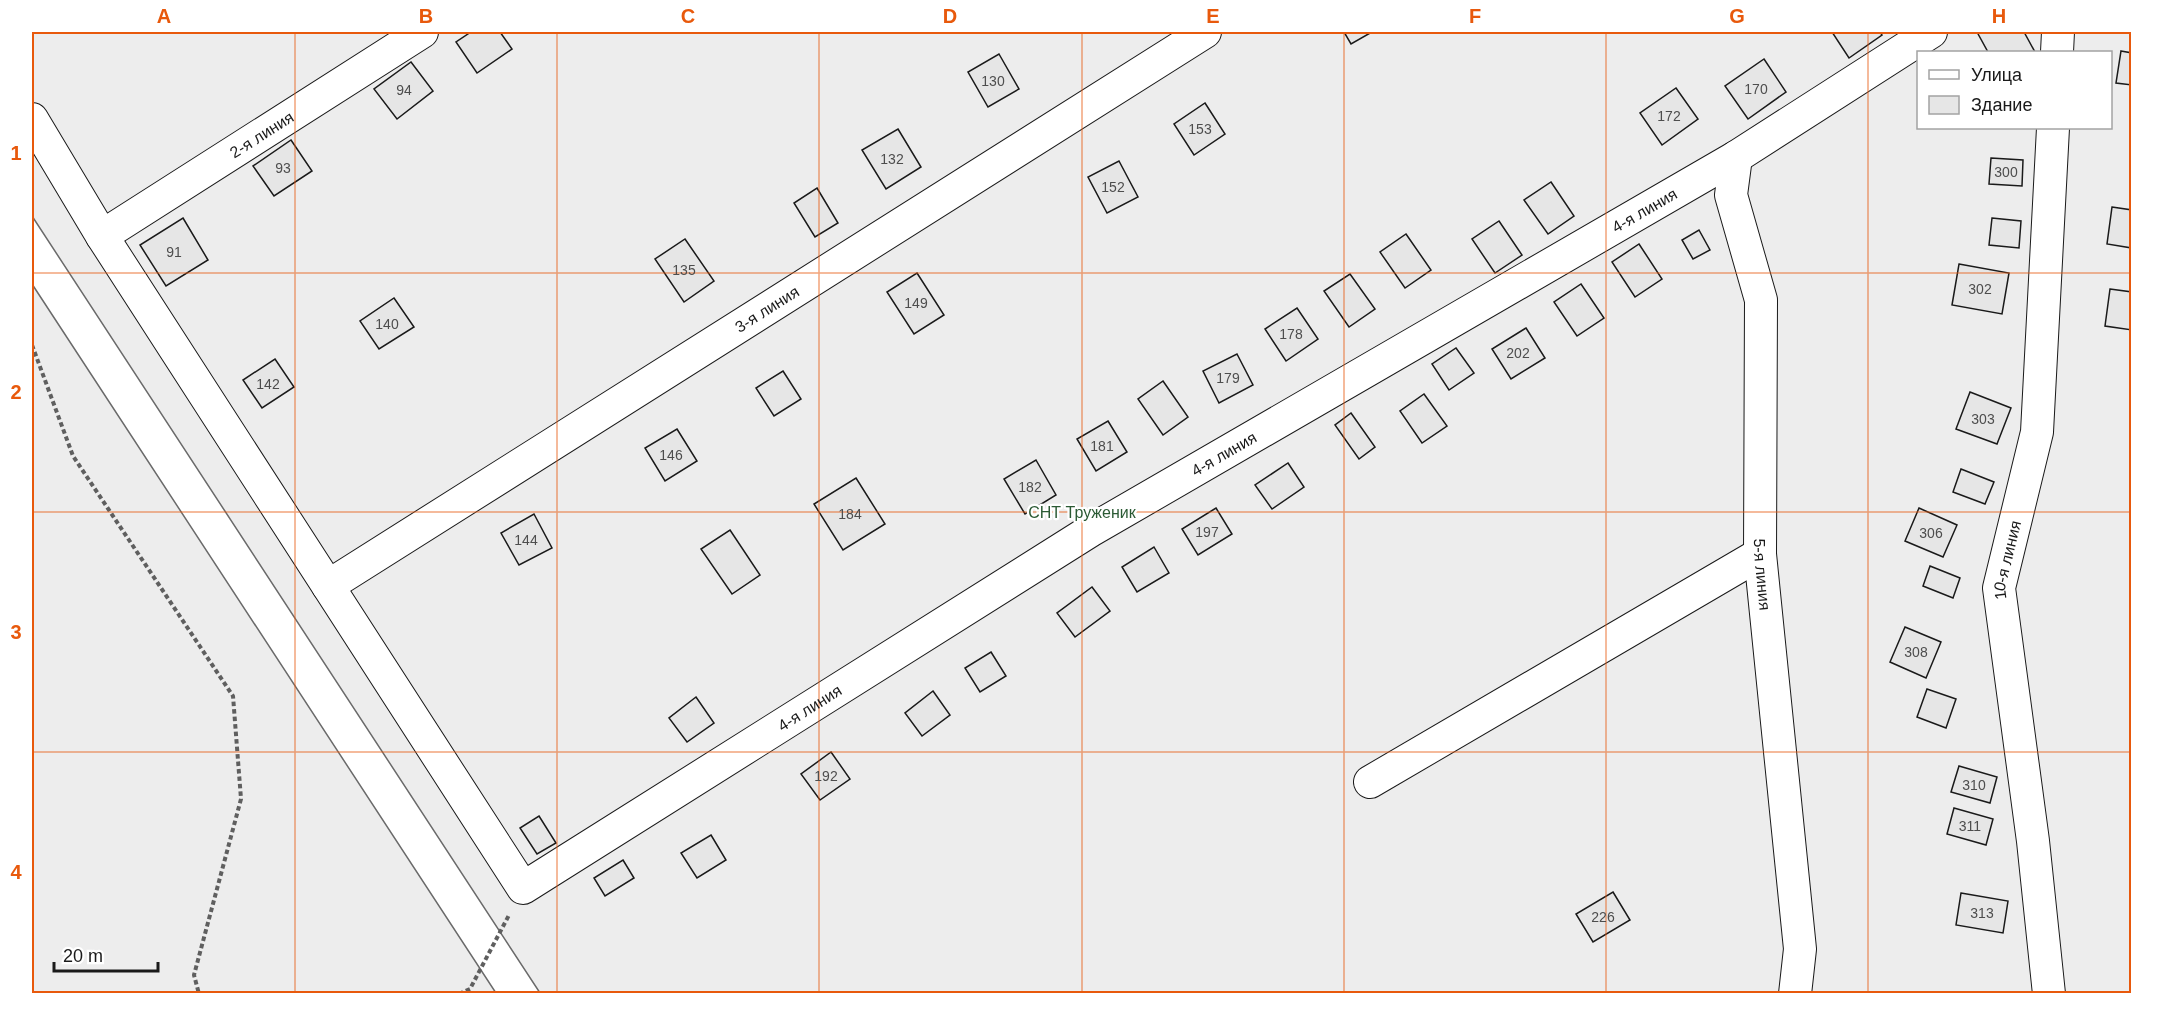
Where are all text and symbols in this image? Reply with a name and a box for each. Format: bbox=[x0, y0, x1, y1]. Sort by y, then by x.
text: A bbox=[157, 5, 171, 27]
text: B bbox=[419, 5, 433, 27]
text: C bbox=[681, 5, 695, 27]
text: D bbox=[943, 5, 957, 27]
text: E bbox=[1206, 5, 1220, 27]
text: F bbox=[1469, 5, 1481, 27]
text: G bbox=[1729, 5, 1745, 27]
text: H bbox=[1992, 5, 2006, 27]
legend bbox=[1917, 51, 2112, 129]
text: Улица bbox=[1971, 65, 2023, 85]
house number: 130 bbox=[981, 73, 1005, 89]
house number: 170 bbox=[1744, 81, 1768, 97]
house number: 94 bbox=[396, 82, 412, 98]
text: Здание bbox=[1971, 95, 2032, 115]
street label: 2-я линия bbox=[226, 108, 296, 161]
house number: 172 bbox=[1657, 108, 1681, 124]
house number: 153 bbox=[1188, 121, 1212, 137]
text: 1 bbox=[10, 142, 22, 164]
house number: 132 bbox=[880, 151, 904, 167]
house number: 93 bbox=[275, 160, 291, 176]
house number: 300 bbox=[1994, 164, 2018, 180]
house number: 152 bbox=[1101, 179, 1125, 195]
street label: 4-я линия bbox=[1609, 185, 1680, 235]
house number: 91 bbox=[166, 244, 182, 260]
house number: 135 bbox=[672, 262, 696, 278]
house number: 302 bbox=[1968, 281, 1992, 297]
street label: 3-я линия bbox=[732, 282, 802, 335]
house number: 149 bbox=[904, 295, 928, 311]
house number: 140 bbox=[375, 316, 399, 332]
house number: 178 bbox=[1279, 326, 1303, 342]
house number: 202 bbox=[1506, 345, 1530, 361]
house number: 179 bbox=[1216, 370, 1240, 386]
house number: 142 bbox=[256, 376, 280, 392]
text: 2 bbox=[10, 381, 22, 403]
house number: 303 bbox=[1971, 411, 1995, 427]
street label: 4-я линия bbox=[1188, 428, 1259, 479]
house number: 181 bbox=[1090, 438, 1114, 454]
house number: 146 bbox=[659, 447, 683, 463]
house number: 182 bbox=[1018, 479, 1042, 495]
park label: СНТ Труженик bbox=[1028, 504, 1137, 521]
house number: 184 bbox=[838, 506, 862, 522]
street label: 10-я линия bbox=[1990, 519, 2024, 601]
house number: 197 bbox=[1195, 524, 1219, 540]
house number: 306 bbox=[1919, 525, 1943, 541]
house number: 144 bbox=[514, 532, 538, 548]
street label: 5-я линия bbox=[1751, 538, 1774, 611]
text: 3 bbox=[10, 621, 22, 643]
house number: 308 bbox=[1904, 644, 1928, 660]
street label: 4-я линия bbox=[774, 681, 845, 734]
house number: 192 bbox=[814, 768, 838, 784]
house number: 310 bbox=[1962, 777, 1986, 793]
house number: 311 bbox=[1959, 818, 1981, 834]
text: 4 bbox=[10, 861, 22, 883]
house number: 313 bbox=[1970, 905, 1994, 921]
house number: 226 bbox=[1591, 909, 1615, 925]
scale bar bbox=[54, 935, 158, 973]
text: 20 m bbox=[63, 946, 103, 966]

